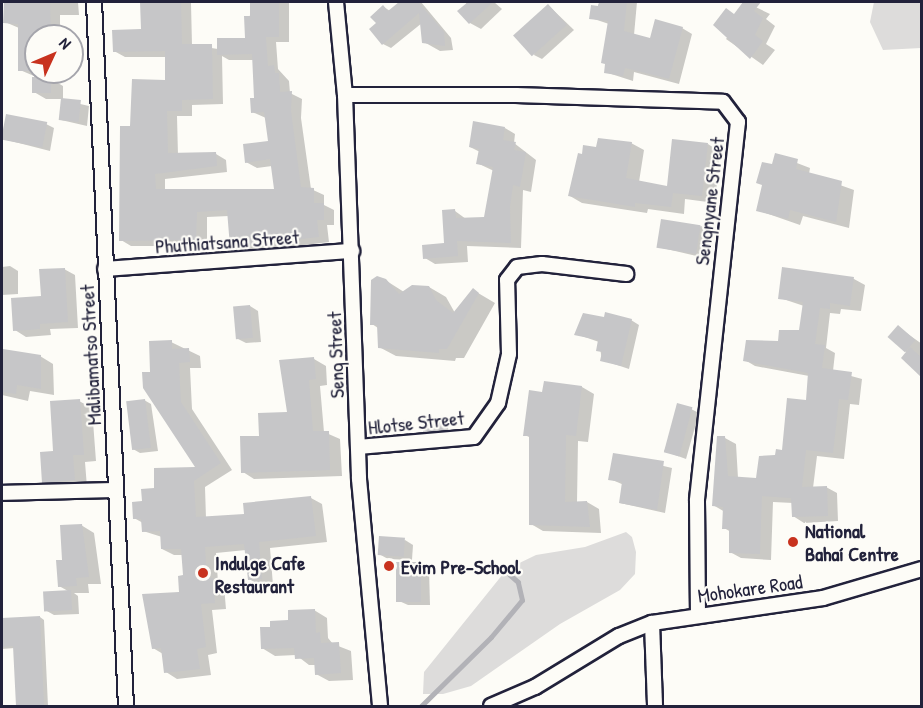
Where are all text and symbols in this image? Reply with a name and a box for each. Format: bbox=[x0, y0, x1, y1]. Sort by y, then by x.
north arrow bbox=[24, 24, 84, 84]
text: N bbox=[55, 32, 76, 54]
street label: Senqnyane Street bbox=[689, 136, 729, 266]
street label: Phuthiatsana Street bbox=[154, 224, 300, 258]
street label: Malibamatso Street bbox=[74, 284, 106, 426]
street label: Senq Street bbox=[321, 311, 349, 399]
street label: Hlotse Street bbox=[367, 405, 465, 439]
place label: National Bahaí Centre bbox=[805, 518, 899, 565]
marker: National Bahaí Centre bbox=[786, 535, 800, 549]
place label: Indulge Cafe Restaurant bbox=[215, 550, 305, 597]
place label: Evim Pre-School bbox=[401, 554, 521, 578]
marker: Evim Pre-School bbox=[382, 559, 396, 573]
marker: Indulge Cafe Restaurant bbox=[196, 566, 210, 580]
street label: Mohokare Road bbox=[696, 569, 804, 607]

